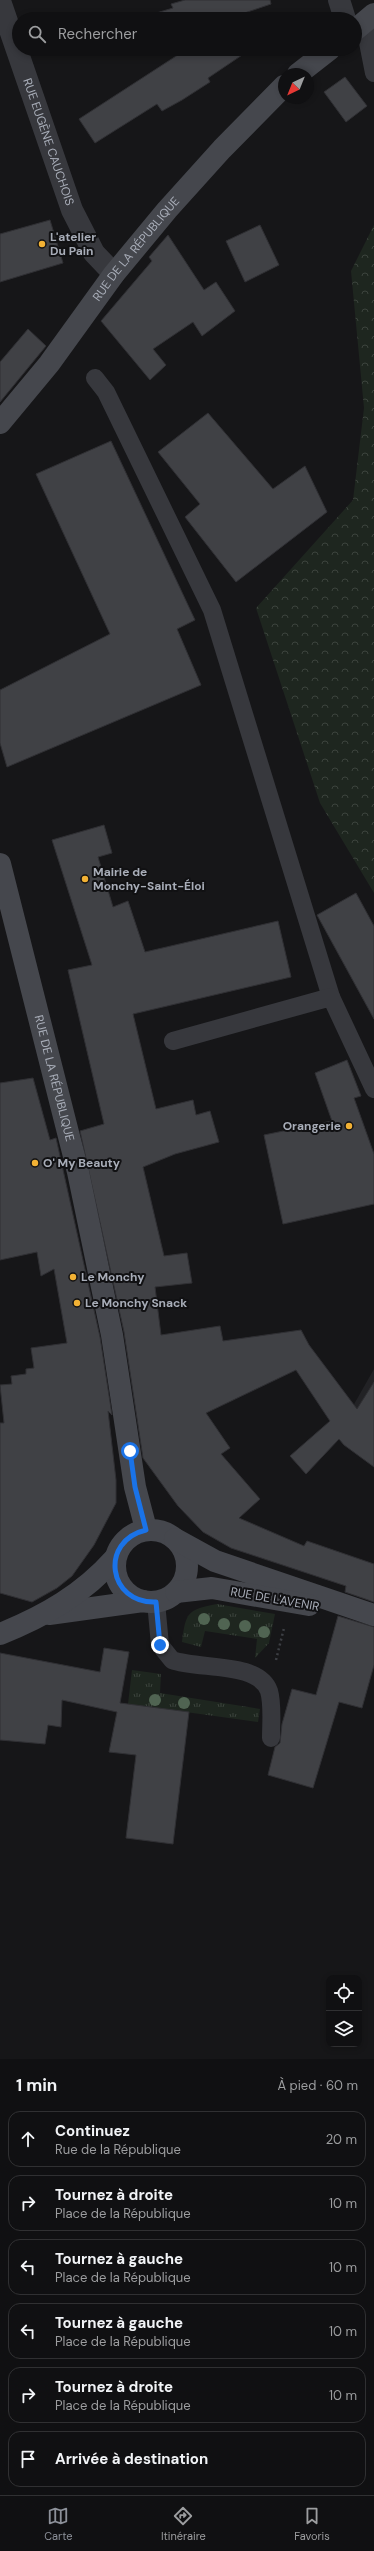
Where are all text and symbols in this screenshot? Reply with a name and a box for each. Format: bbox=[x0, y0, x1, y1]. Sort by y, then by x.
search box bbox=[12, 12, 362, 56]
icon: search bbox=[26, 23, 48, 45]
text: Rechercher bbox=[58, 24, 137, 44]
north arrow bbox=[278, 68, 314, 104]
street label: RUE EUGÈNE CAUCHOIS bbox=[19, 76, 78, 208]
street label: RUE DE LA RÉPUBLIQUE bbox=[89, 193, 183, 304]
place label: L'atelier Du Pain bbox=[50, 229, 96, 259]
marker: L'atelier Du Pain bbox=[37, 239, 47, 249]
place label: Mairie de Monchy-Saint-Éloi bbox=[93, 864, 205, 894]
marker: Mairie de Monchy-Saint-Éloi bbox=[80, 874, 90, 884]
street label: RUE DE LA RÉPUBLIQUE bbox=[31, 1013, 78, 1143]
place label: Orangerie bbox=[283, 1118, 341, 1134]
marker: Orangerie bbox=[344, 1121, 354, 1131]
place label: O' My Beauty bbox=[43, 1155, 121, 1171]
marker: O' My Beauty bbox=[30, 1158, 40, 1168]
place label: Le Monchy bbox=[81, 1269, 145, 1285]
marker: Le Monchy bbox=[68, 1272, 78, 1282]
place label: Le Monchy Snack bbox=[85, 1295, 187, 1311]
marker: Le Monchy Snack bbox=[72, 1298, 82, 1308]
route start bbox=[121, 1442, 139, 1460]
street label: RUE DE L'AVENIR bbox=[229, 1583, 321, 1615]
route end bbox=[151, 1636, 169, 1654]
map controls bbox=[326, 1975, 362, 2047]
button: locate bbox=[326, 1975, 362, 2011]
button: layers bbox=[326, 2011, 362, 2047]
text: 1 min bbox=[16, 2074, 57, 2096]
text: À pied · 60 m bbox=[278, 2077, 358, 2094]
text: Continuez bbox=[55, 2121, 130, 2141]
icon: ahead bbox=[17, 2128, 39, 2150]
text: 20 m bbox=[326, 2131, 357, 2148]
text: Rue de la République bbox=[55, 2141, 181, 2158]
text: Tournez à droite bbox=[55, 2185, 173, 2205]
icon: right bbox=[17, 2192, 39, 2214]
text: 10 m bbox=[329, 2195, 357, 2212]
text: Place de la République bbox=[55, 2205, 191, 2222]
text: Tournez à gauche bbox=[55, 2249, 183, 2269]
icon: left bbox=[17, 2256, 39, 2278]
text: 10 m bbox=[329, 2259, 357, 2276]
text: Place de la République bbox=[55, 2269, 191, 2286]
text: Tournez à gauche bbox=[55, 2313, 183, 2333]
icon: left bbox=[17, 2320, 39, 2342]
text: 10 m bbox=[329, 2323, 357, 2340]
text: Place de la République bbox=[55, 2333, 191, 2350]
text: Tournez à droite bbox=[55, 2377, 173, 2397]
icon: right bbox=[17, 2384, 39, 2406]
text: 10 m bbox=[329, 2387, 357, 2404]
text: Place de la République bbox=[55, 2397, 191, 2414]
icon: arrive bbox=[17, 2448, 39, 2470]
text: Arrivée à destination bbox=[55, 2449, 208, 2469]
tab: Carte bbox=[44, 2505, 73, 2543]
tab: Itinéraire bbox=[161, 2505, 206, 2543]
tab: Favoris bbox=[294, 2505, 330, 2543]

